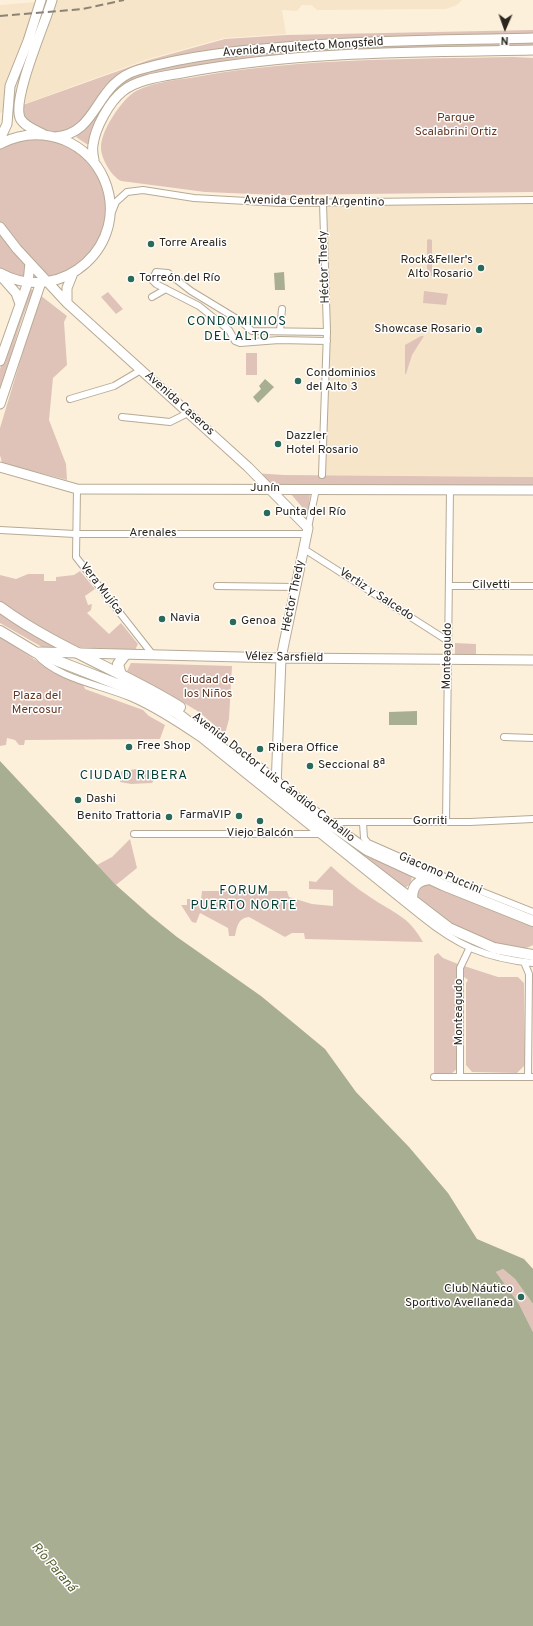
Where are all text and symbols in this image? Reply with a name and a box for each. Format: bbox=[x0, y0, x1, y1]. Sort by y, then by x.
north arrow bbox=[485, 8, 525, 48]
text: N bbox=[500, 33, 509, 47]
street label: Avenida Arquitecto Mongsfeld bbox=[222, 35, 384, 61]
park label: Parque Scalabrini Ortiz bbox=[415, 112, 497, 140]
street label: Avenida Central Argentino bbox=[243, 194, 385, 210]
street label: Héctor Thedy bbox=[317, 230, 333, 304]
place label: Torre Arealis bbox=[159, 237, 227, 251]
marker: Torre Arealis bbox=[146, 239, 156, 249]
place label: Rock&Feller's Alto Rosario bbox=[400, 254, 473, 282]
marker: Rock&Feller's Alto Rosario bbox=[476, 263, 486, 273]
place label: Torreón del Río bbox=[139, 272, 220, 286]
marker: Torreón del Río bbox=[126, 274, 136, 284]
district label: CONDOMINIOS DEL ALTO bbox=[187, 314, 287, 345]
place label: Showcase Rosario bbox=[374, 323, 471, 337]
marker: Showcase Rosario bbox=[474, 325, 484, 335]
place label: Condominios del Alto 3 bbox=[306, 367, 376, 395]
street label: Avenida Caseros bbox=[141, 369, 217, 439]
marker: Condominios del Alto 3 bbox=[293, 376, 303, 386]
place label: Dazzler Hotel Rosario bbox=[286, 430, 358, 458]
marker: Dazzler Hotel Rosario bbox=[273, 439, 283, 449]
street label: Junín bbox=[250, 482, 280, 496]
place label: Punta del Río bbox=[275, 506, 346, 520]
marker: Punta del Río bbox=[262, 508, 272, 518]
street label: Arenales bbox=[129, 527, 177, 541]
street label: Héctor Thedy bbox=[279, 559, 309, 633]
street label: Vera Mujíca bbox=[76, 560, 126, 618]
street label: Vertiz y Salcedo bbox=[336, 565, 416, 625]
street label: Cilvetti bbox=[472, 579, 510, 593]
place label: Navia bbox=[170, 612, 200, 626]
marker: Navia bbox=[157, 614, 167, 624]
place label: Genoa bbox=[241, 615, 276, 629]
marker: Genoa bbox=[228, 617, 238, 627]
street label: Monteagudo bbox=[440, 622, 456, 690]
street label: Vélez Sarsfield bbox=[245, 650, 323, 666]
park label: Ciudad de los Niños bbox=[181, 674, 235, 702]
park label: Plaza del Mercosur bbox=[12, 690, 62, 718]
street label: Avenida Doctor Luis Cándido Carballo bbox=[189, 710, 357, 846]
place label: Free Shop bbox=[137, 740, 191, 754]
marker: Free Shop bbox=[124, 742, 134, 752]
place label: Ribera Office bbox=[268, 742, 339, 756]
marker: Ribera Office bbox=[255, 744, 265, 754]
place label: Seccional 8ª bbox=[318, 759, 385, 773]
marker: Seccional 8ª bbox=[305, 761, 315, 771]
district label: CIUDAD RIBERA bbox=[80, 768, 188, 784]
place label: Dashi bbox=[86, 793, 116, 807]
marker: Dashi bbox=[73, 795, 83, 805]
place label: FarmaVIP bbox=[180, 809, 231, 823]
place label: Benito Trattoria bbox=[77, 810, 161, 824]
marker: FarmaVIP bbox=[234, 811, 244, 821]
marker: Benito Trattoria bbox=[164, 812, 174, 822]
street label: Gorriti bbox=[413, 815, 447, 829]
marker: Viejo Balcón bbox=[255, 816, 265, 826]
place label: Viejo Balcón bbox=[227, 827, 293, 841]
street label: Giacomo Puccini bbox=[396, 850, 484, 898]
district label: FORUM PUERTO NORTE bbox=[191, 883, 297, 914]
street label: Monteagudo bbox=[453, 978, 467, 1046]
place label: Club Náutico Sportivo Avellaneda bbox=[405, 1283, 513, 1311]
marker: Club Náutico Sportivo Avellaneda bbox=[516, 1292, 526, 1302]
water label: Río Paraná bbox=[27, 1540, 79, 1596]

